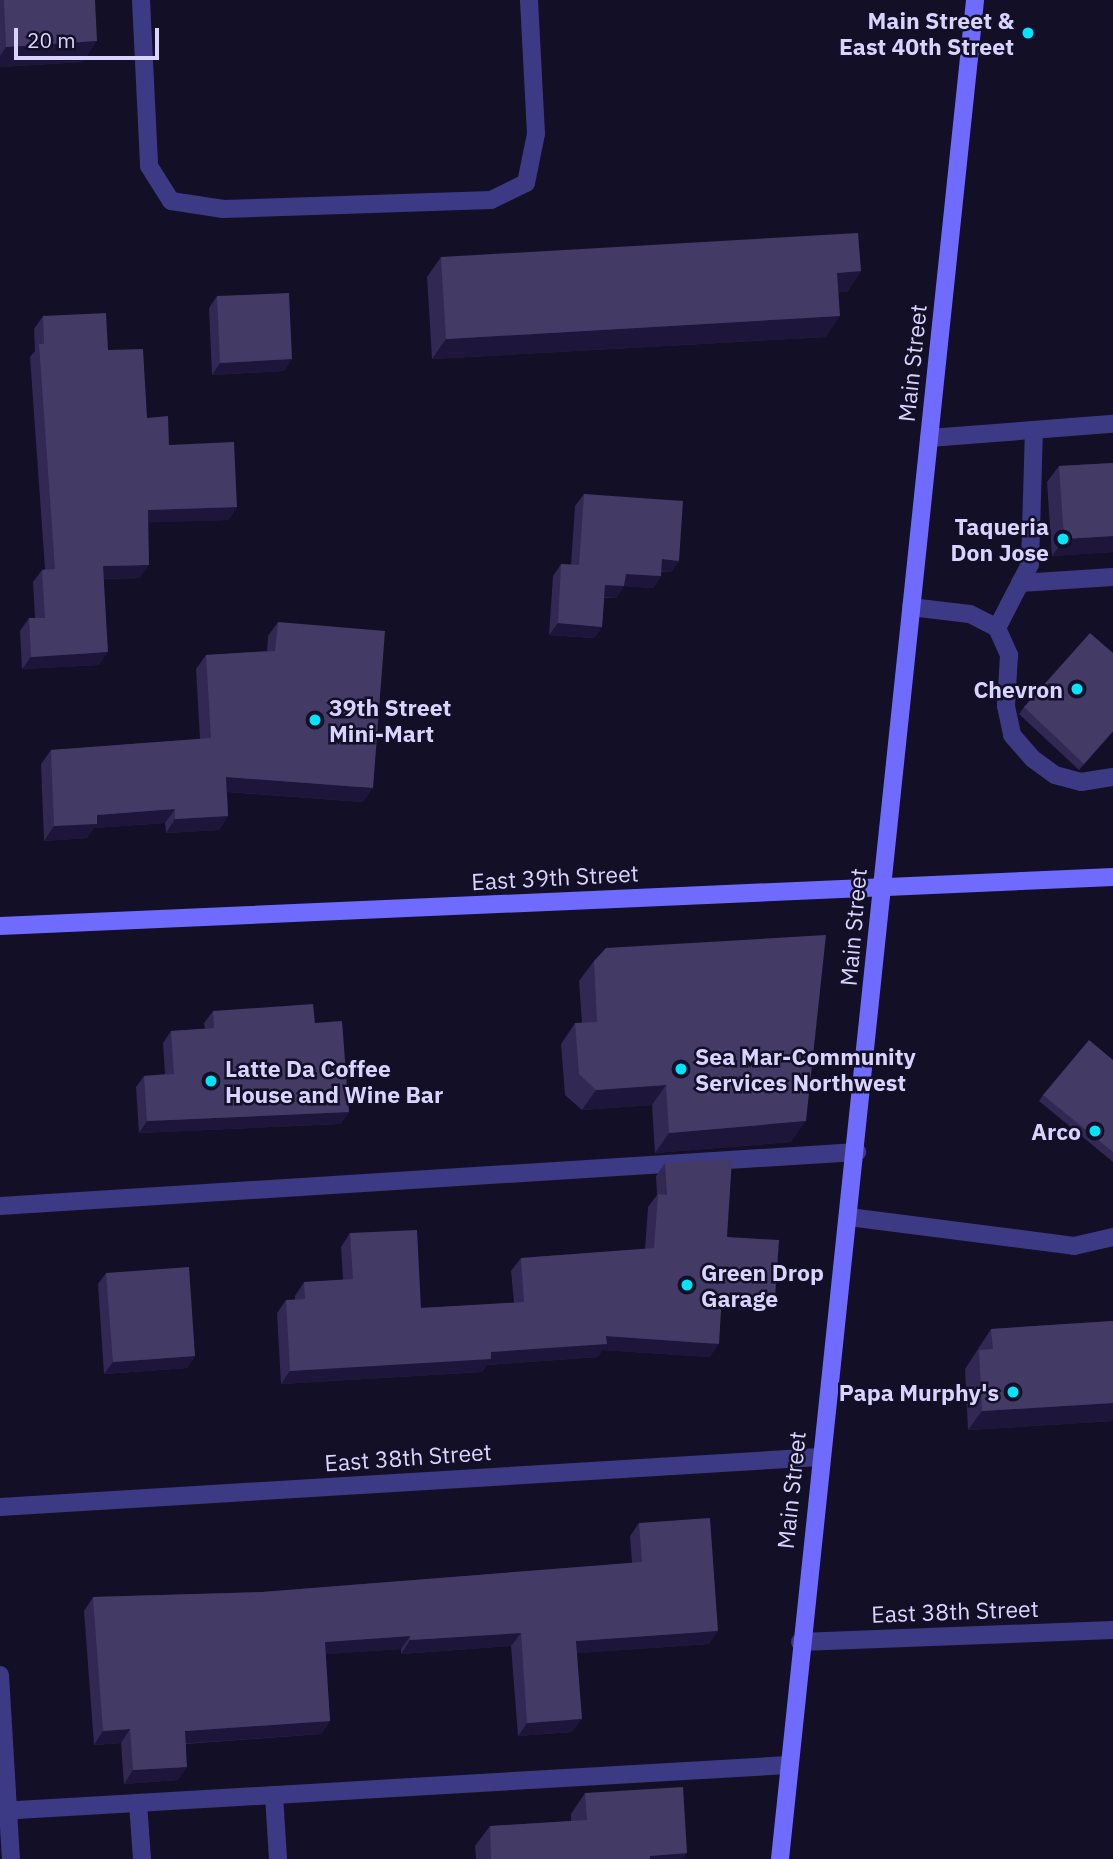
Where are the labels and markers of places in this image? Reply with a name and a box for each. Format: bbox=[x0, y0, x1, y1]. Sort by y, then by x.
place label: Main Street & East 40th Street bbox=[839, 6, 1014, 60]
marker: Main Street & East 40th Street bbox=[1020, 25, 1036, 41]
place label: Taqueria Don Jose bbox=[951, 512, 1049, 566]
marker: Taqueria Don Jose bbox=[1055, 531, 1071, 547]
place label: Chevron bbox=[973, 675, 1063, 703]
marker: Chevron bbox=[1069, 681, 1085, 697]
place label: 39th Street Mini-Mart bbox=[329, 693, 451, 747]
marker: 39th Street Mini-Mart bbox=[307, 712, 323, 728]
place label: Sea Mar-Community Services Northwest bbox=[695, 1042, 916, 1096]
place label: Latte Da Coffee House and Wine Bar bbox=[225, 1054, 443, 1108]
marker: Sea Mar-Community Services Northwest bbox=[673, 1061, 689, 1077]
marker: Latte Da Coffee House and Wine Bar bbox=[203, 1073, 219, 1089]
place label: Arco bbox=[1031, 1117, 1081, 1145]
marker: Arco bbox=[1087, 1123, 1103, 1139]
place label: Green Drop Garage bbox=[701, 1258, 824, 1312]
marker: Green Drop Garage bbox=[679, 1277, 695, 1293]
place label: Papa Murphy's bbox=[839, 1378, 999, 1406]
marker: Papa Murphy's bbox=[1005, 1384, 1021, 1400]

